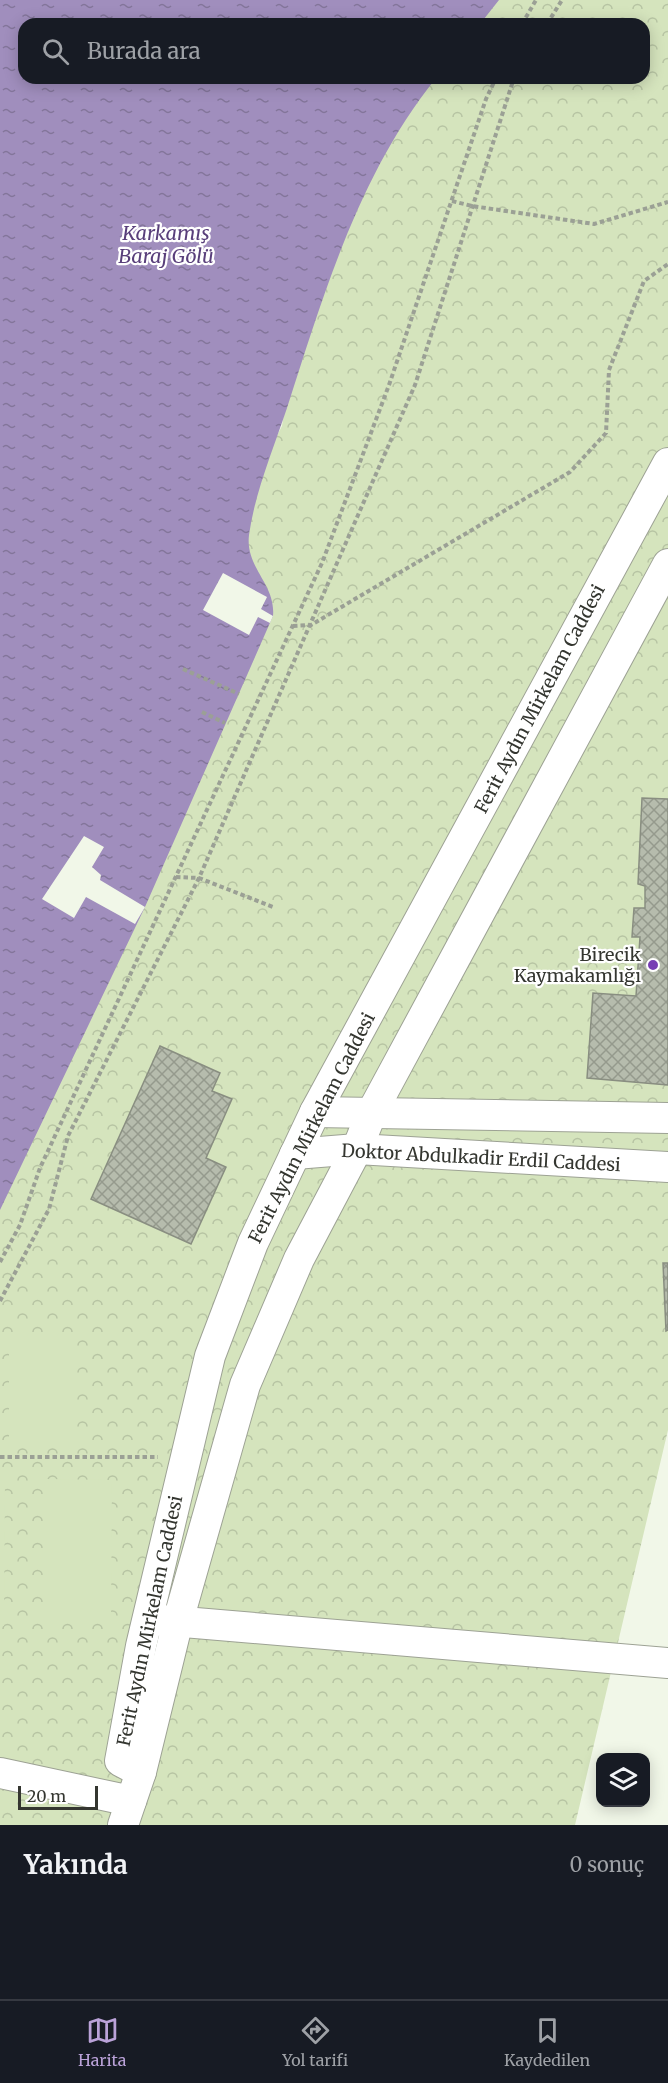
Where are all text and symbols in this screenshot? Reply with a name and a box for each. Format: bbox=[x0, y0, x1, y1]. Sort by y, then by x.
search box bbox=[18, 18, 650, 84]
icon: search bbox=[39, 35, 72, 68]
text: Burada ara bbox=[87, 37, 201, 65]
water label: Karkamış Baraj Gölü bbox=[118, 220, 214, 268]
street label: Ferit Aydın Mirkelam Caddesi bbox=[469, 580, 610, 817]
place label: Birecik Kaymakamlığı bbox=[514, 943, 642, 987]
marker: Birecik Kaymakamlığı bbox=[646, 958, 660, 972]
street label: Ferit Aydın Mirkelam Caddesi bbox=[243, 1008, 380, 1247]
street label: Doktor Abdulkadir Erdil Caddesi bbox=[341, 1139, 622, 1176]
street label: Ferit Aydın Mirkelam Caddesi bbox=[112, 1493, 187, 1748]
map controls bbox=[596, 1753, 650, 1807]
button: layers bbox=[596, 1753, 650, 1807]
scale bar bbox=[18, 1783, 98, 1810]
text: 20 m bbox=[27, 1786, 66, 1806]
text: Yakında bbox=[24, 1848, 128, 1881]
text: 0 sonuç bbox=[570, 1852, 644, 1877]
tab: Harita bbox=[78, 2014, 126, 2070]
tab: Yol tarifi bbox=[282, 2014, 348, 2070]
tab: Kaydedilen bbox=[504, 2014, 590, 2070]

